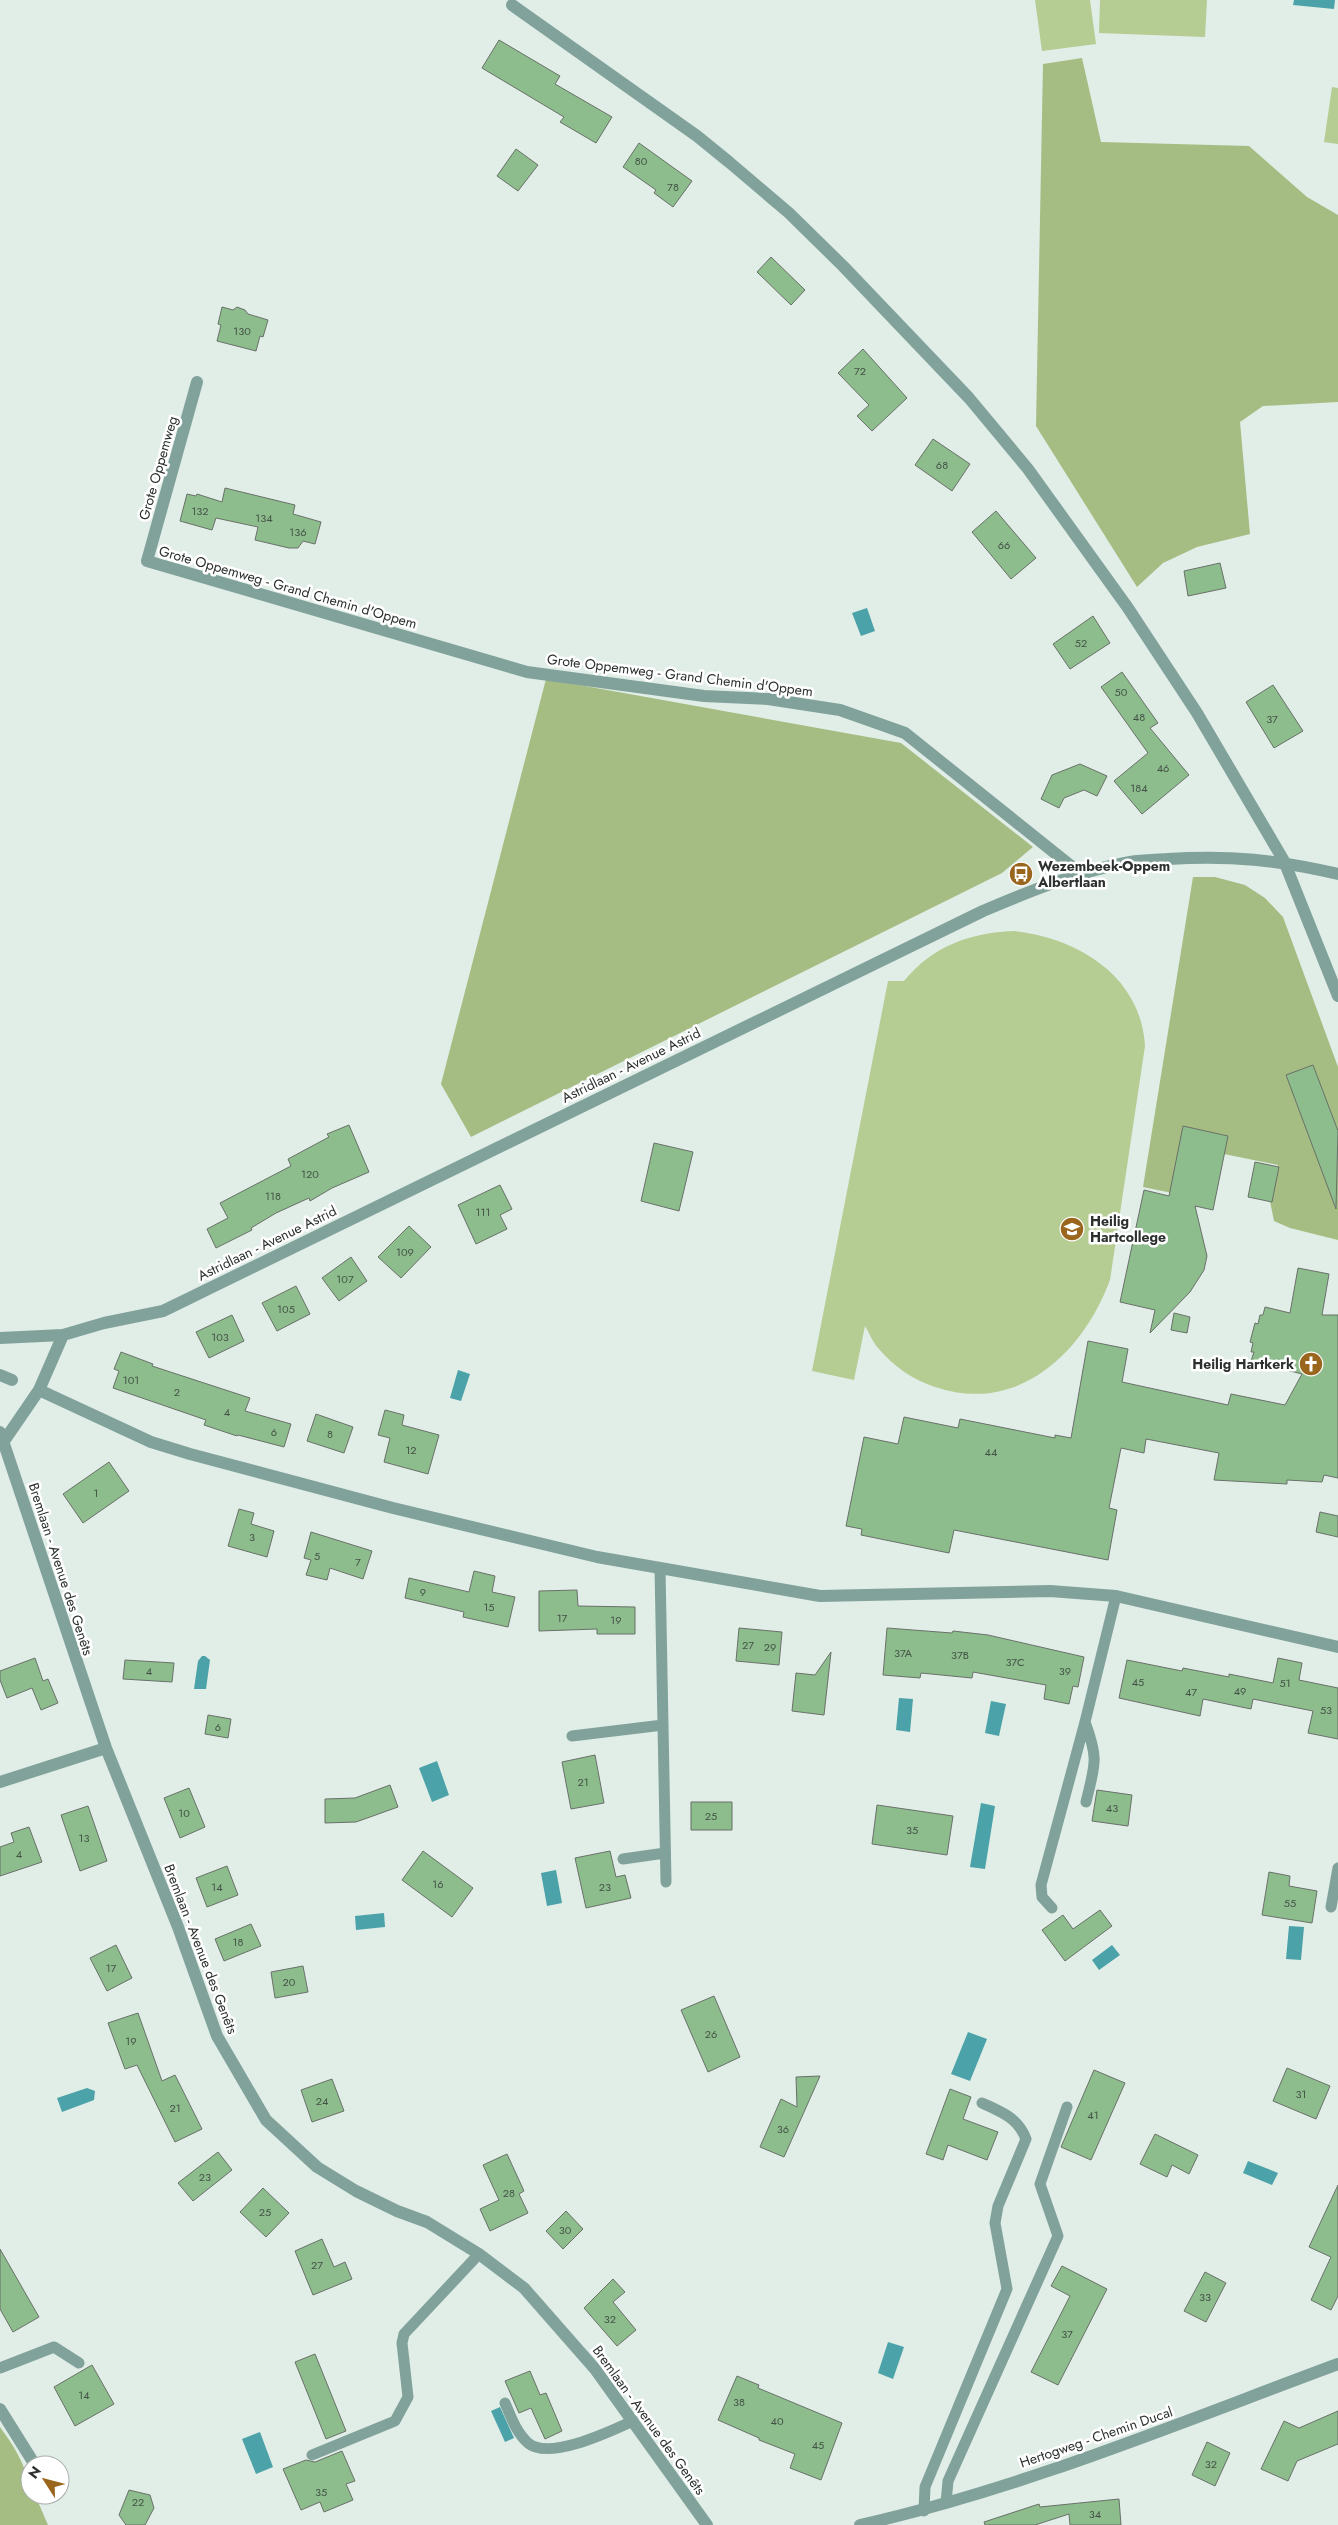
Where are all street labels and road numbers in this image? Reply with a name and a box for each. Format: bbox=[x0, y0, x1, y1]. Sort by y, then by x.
street label: Grote Oppemweg bbox=[134, 414, 182, 522]
street label: Grote Oppemweg - Grand Chemin d'Oppem bbox=[157, 540, 419, 634]
street label: Grote Oppemweg - Grand Chemin d'Oppem bbox=[546, 649, 814, 701]
street label: Astridlaan - Avenue Astrid bbox=[558, 1023, 704, 1107]
street label: Astridlaan - Avenue Astrid bbox=[194, 1201, 340, 1285]
street label: Bremlaan - Avenue des Genêts bbox=[24, 1480, 98, 1658]
street label: Bremlaan - Avenue des Genêts bbox=[159, 1861, 243, 2037]
street label: Bremlaan - Avenue des Genêts bbox=[588, 2341, 710, 2499]
street label: Hertogweg - Chemin Ducal bbox=[1017, 2401, 1175, 2473]

